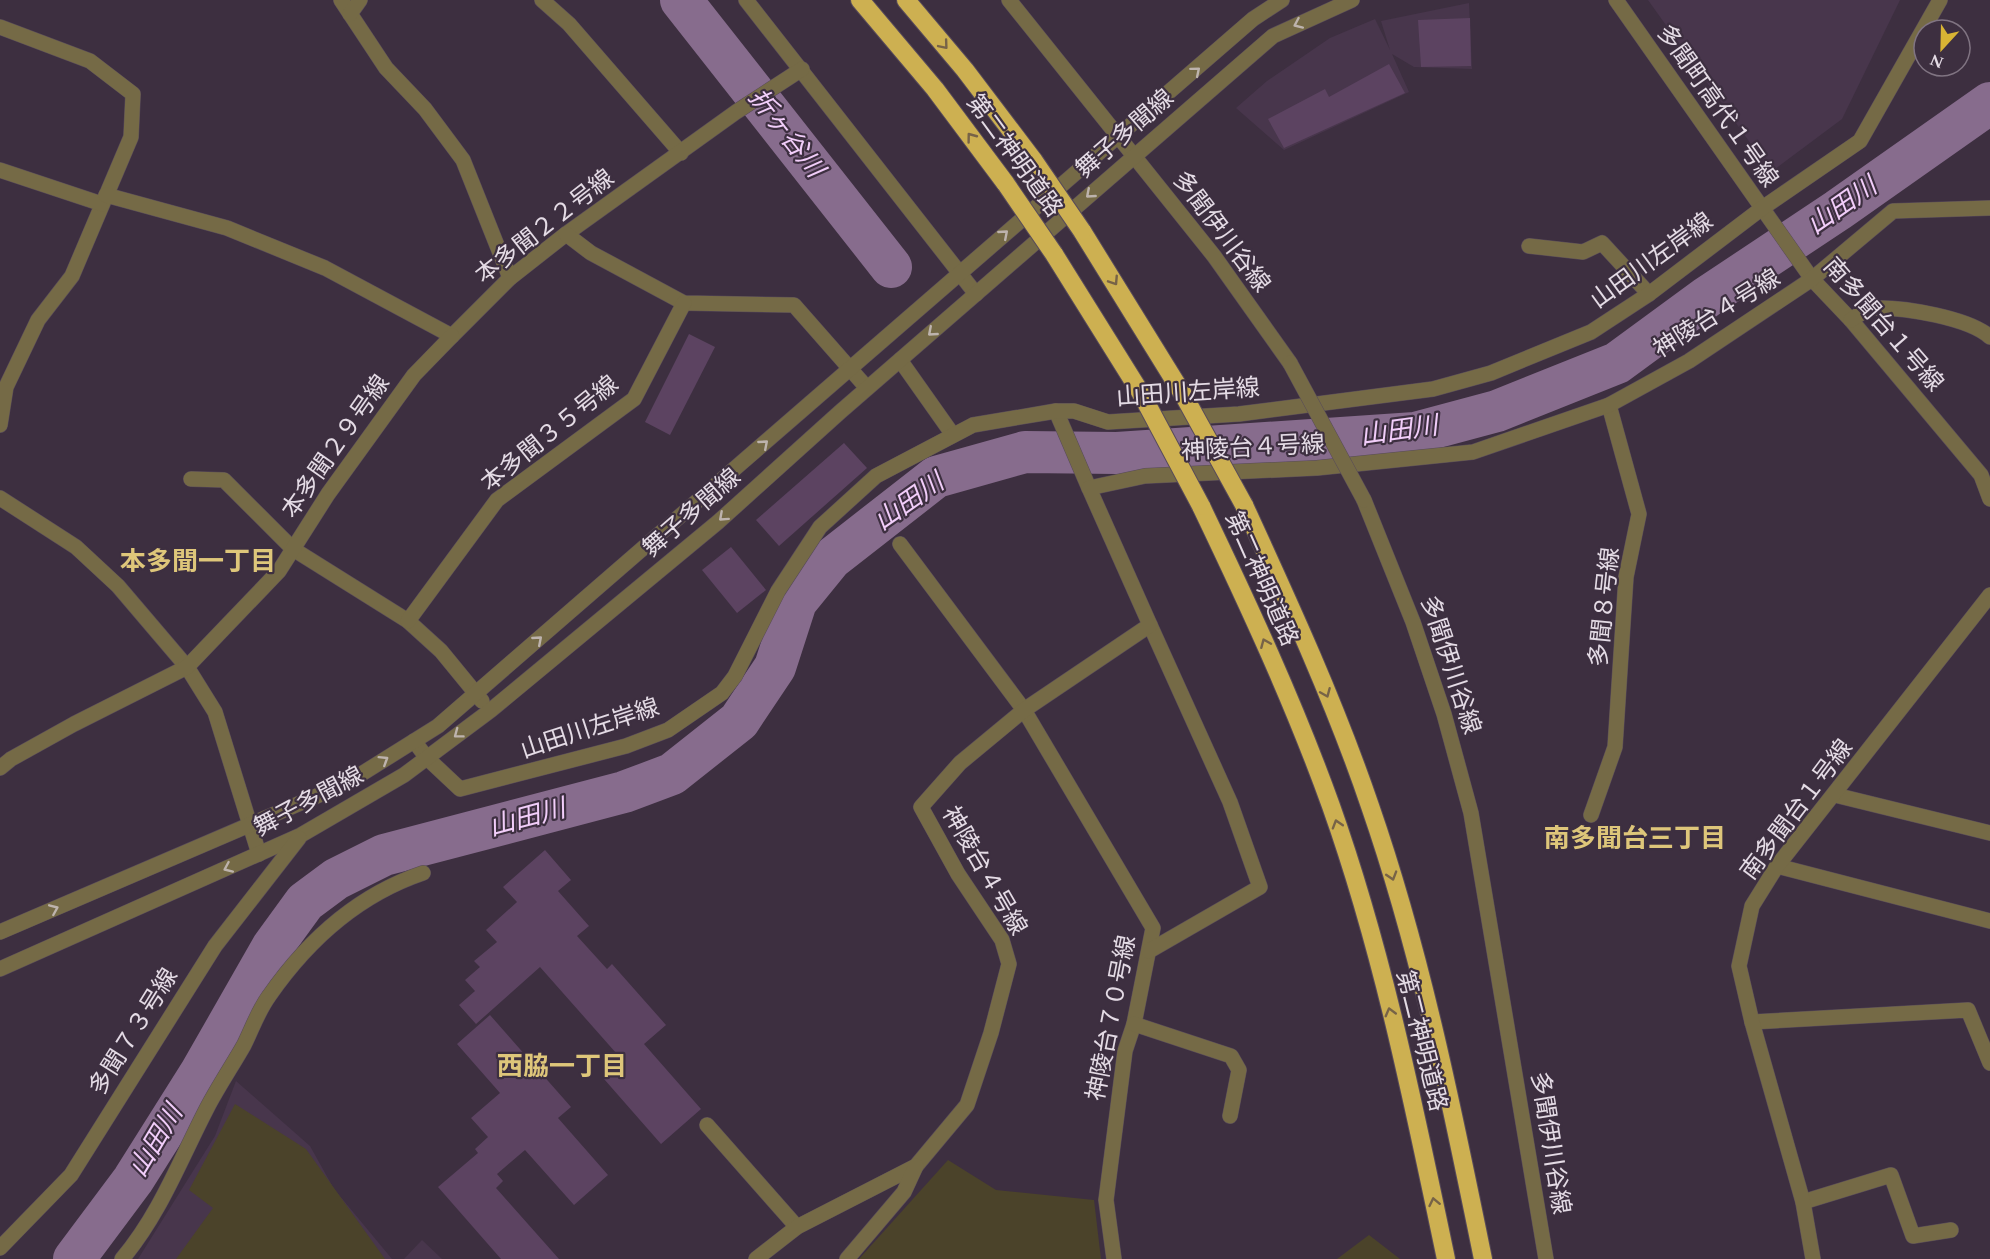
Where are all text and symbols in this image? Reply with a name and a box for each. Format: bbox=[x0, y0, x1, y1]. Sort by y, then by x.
one-way arrow bbox=[1294, 17, 1305, 29]
street label: 多聞町高代１号線 bbox=[1647, 17, 1787, 195]
north arrow bbox=[1912, 18, 1972, 78]
one-way arrow bbox=[937, 38, 948, 49]
text: N bbox=[1926, 47, 1947, 75]
one-way arrow bbox=[1189, 67, 1200, 78]
water label: 折ヶ谷川 bbox=[738, 80, 836, 189]
street label: 舞子多聞線 bbox=[1068, 81, 1182, 187]
street label: 第二神明道路 bbox=[957, 87, 1071, 225]
one-way arrow bbox=[967, 133, 978, 144]
street label: 本多聞２２号線 bbox=[468, 161, 622, 293]
street label: 多聞伊川谷線 bbox=[1163, 164, 1279, 300]
water label: 山田川 bbox=[1799, 166, 1888, 245]
one-way arrow bbox=[1086, 187, 1097, 198]
street label: 山田川左岸線 bbox=[1583, 204, 1721, 318]
one-way arrow bbox=[997, 230, 1008, 241]
street label: 南多聞台１号線 bbox=[1814, 250, 1952, 400]
street label: 神陵台４号線 bbox=[1646, 261, 1788, 367]
one-way arrow bbox=[1106, 274, 1117, 285]
one-way arrow bbox=[928, 325, 938, 336]
street label: 本多聞３５号線 bbox=[473, 367, 627, 501]
street label: 本多聞２９号線 bbox=[273, 368, 399, 526]
street label: 山田川左岸線 bbox=[1115, 370, 1261, 416]
water label: 山田川 bbox=[1358, 405, 1443, 456]
street label: 神陵台４号線 bbox=[1180, 426, 1326, 470]
one-way arrow bbox=[757, 440, 768, 451]
street label: 舞子多聞線 bbox=[635, 460, 749, 566]
water label: 山田川 bbox=[866, 462, 955, 541]
street label: 第二神明道路 bbox=[1215, 506, 1307, 652]
one-way arrow bbox=[719, 510, 730, 521]
district label: 本多聞一丁目 bbox=[120, 542, 276, 582]
street label: 多聞８号線 bbox=[1581, 545, 1629, 669]
street label: 多聞伊川谷線 bbox=[1411, 591, 1489, 739]
one-way arrow bbox=[531, 636, 542, 647]
one-way arrow bbox=[1260, 638, 1272, 649]
one-way arrow bbox=[1319, 686, 1331, 697]
street label: 山田川左岸線 bbox=[516, 690, 664, 768]
one-way arrow bbox=[454, 727, 465, 738]
street label: 南多聞台１号線 bbox=[1732, 732, 1862, 888]
one-way arrow bbox=[378, 755, 388, 767]
street label: 舞子多聞線 bbox=[248, 758, 370, 846]
water label: 山田川 bbox=[484, 788, 573, 847]
street label: 神陵台４号線 bbox=[932, 800, 1036, 942]
one-way arrow bbox=[1331, 819, 1344, 830]
district label: 南多聞台三丁目 bbox=[1544, 819, 1726, 859]
one-way arrow bbox=[224, 861, 235, 873]
one-way arrow bbox=[1385, 870, 1397, 881]
one-way arrow bbox=[47, 904, 58, 916]
street label: 神陵台７０号線 bbox=[1078, 932, 1146, 1104]
street label: 多聞７３号線 bbox=[81, 961, 187, 1103]
street label: 第二神明道路 bbox=[1386, 967, 1456, 1115]
one-way arrow bbox=[1385, 1007, 1398, 1017]
district label: 西脇一丁目 bbox=[497, 1047, 627, 1087]
street label: 多聞伊川谷線 bbox=[1521, 1069, 1579, 1217]
water label: 山田川 bbox=[119, 1095, 195, 1185]
one-way arrow bbox=[1428, 1197, 1441, 1207]

